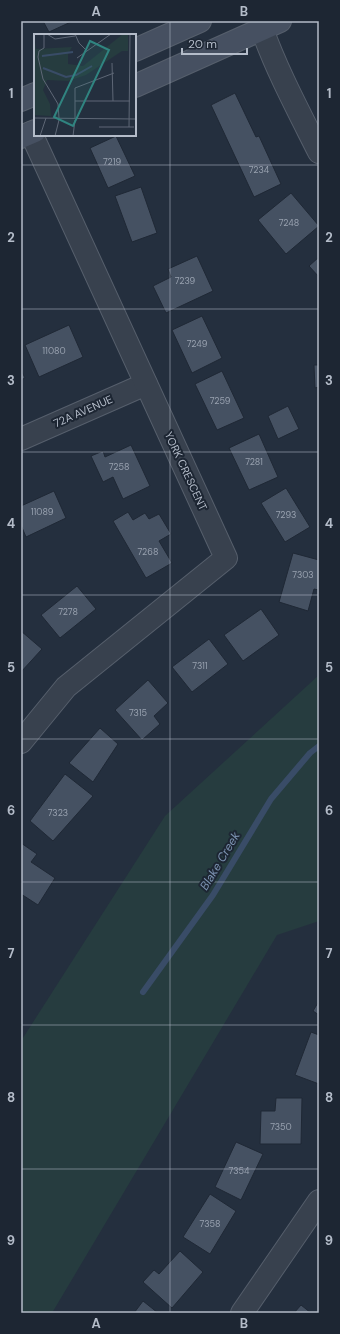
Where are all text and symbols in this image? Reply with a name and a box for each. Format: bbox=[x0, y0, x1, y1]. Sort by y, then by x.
text: A bbox=[91, 3, 101, 20]
text: B bbox=[240, 3, 248, 20]
scale bar bbox=[182, 30, 247, 56]
inset map bbox=[34, 34, 136, 136]
text: 20 m bbox=[188, 36, 217, 52]
text: 1 bbox=[9, 85, 13, 102]
text: 1 bbox=[327, 85, 331, 102]
house number: 7219 bbox=[103, 156, 121, 168]
house number: 7234 bbox=[249, 164, 270, 176]
house number: 7248 bbox=[279, 217, 299, 229]
text: 2 bbox=[7, 229, 15, 246]
text: 2 bbox=[325, 229, 333, 246]
house number: 7239 bbox=[175, 275, 196, 287]
house number: 7249 bbox=[187, 338, 208, 350]
house number: 11080 bbox=[42, 345, 66, 357]
text: 3 bbox=[7, 372, 15, 389]
text: 3 bbox=[325, 372, 333, 389]
street label: 72A AVENUE bbox=[51, 392, 115, 430]
house number: 7259 bbox=[210, 395, 231, 407]
street label: YORK CRESCENT bbox=[162, 429, 210, 513]
house number: 7281 bbox=[245, 456, 263, 468]
house number: 7258 bbox=[109, 461, 129, 473]
house number: 11089 bbox=[31, 506, 54, 518]
house number: 7293 bbox=[276, 509, 296, 521]
text: 4 bbox=[7, 515, 15, 532]
text: 4 bbox=[325, 515, 333, 532]
house number: 7268 bbox=[138, 546, 158, 558]
house number: 7303 bbox=[292, 569, 314, 581]
house number: 7278 bbox=[58, 606, 78, 618]
text: 5 bbox=[7, 659, 15, 676]
text: 5 bbox=[325, 659, 333, 676]
house number: 7311 bbox=[192, 660, 208, 672]
house number: 7315 bbox=[129, 707, 147, 719]
text: 6 bbox=[7, 802, 15, 819]
text: 6 bbox=[325, 802, 333, 819]
house number: 7323 bbox=[48, 807, 68, 819]
water label: Blake Creek bbox=[196, 828, 244, 893]
text: 7 bbox=[8, 945, 15, 962]
text: 7 bbox=[326, 945, 333, 962]
text: 8 bbox=[7, 1089, 15, 1106]
text: 8 bbox=[325, 1089, 333, 1106]
house number: 7350 bbox=[270, 1121, 292, 1133]
house number: 7354 bbox=[229, 1165, 250, 1177]
house number: 7358 bbox=[200, 1218, 220, 1230]
text: 9 bbox=[7, 1232, 15, 1249]
text: 9 bbox=[325, 1232, 333, 1249]
text: A bbox=[91, 1315, 101, 1332]
text: B bbox=[240, 1315, 248, 1332]

